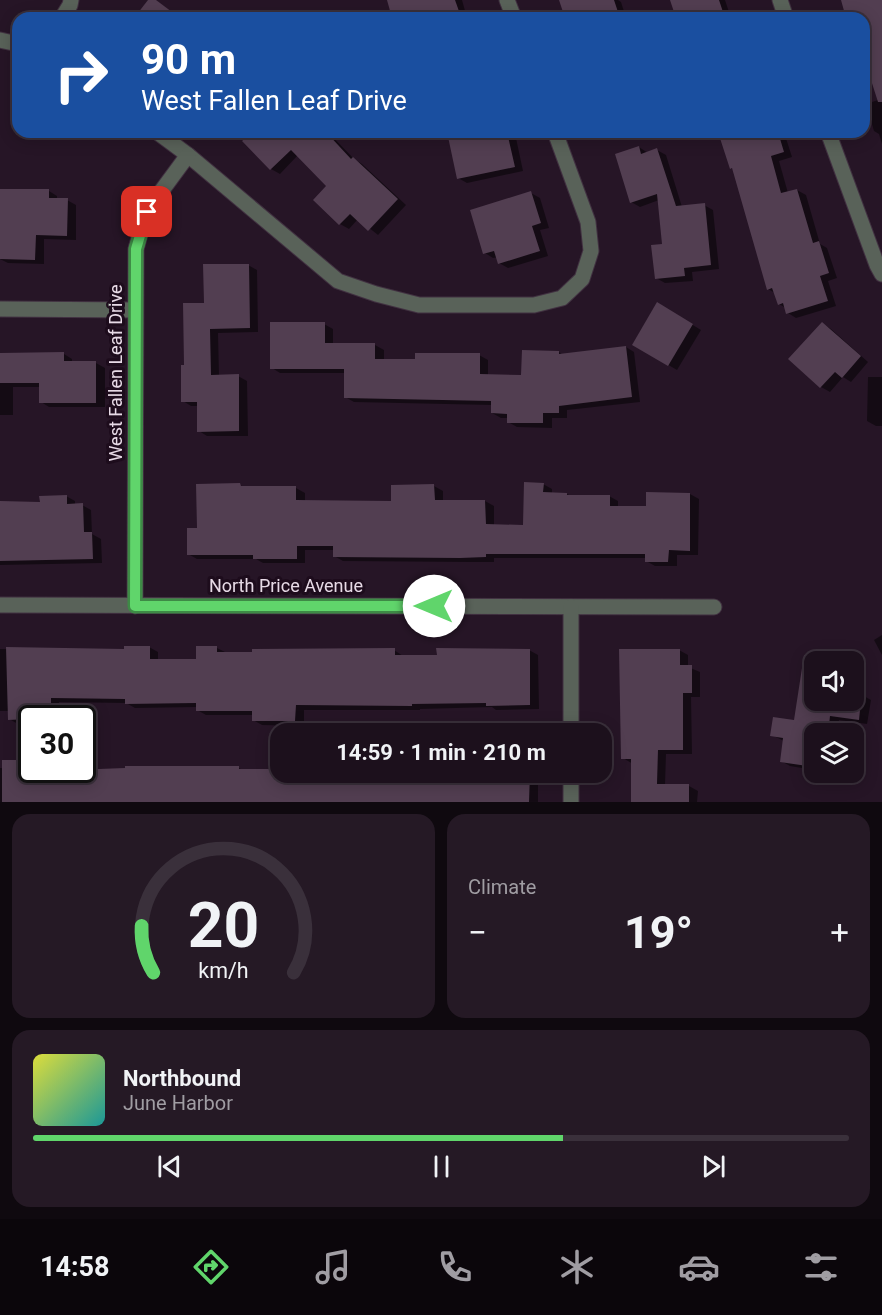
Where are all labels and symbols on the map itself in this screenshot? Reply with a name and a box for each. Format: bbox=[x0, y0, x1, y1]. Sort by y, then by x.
pin bbox=[121, 186, 172, 237]
street label: West Fallen Leaf Drive bbox=[105, 284, 126, 462]
position arrow bbox=[402, 574, 466, 638]
street label: North Price Avenue bbox=[209, 575, 363, 596]
speed limit sign: 30 bbox=[18, 705, 96, 783]

